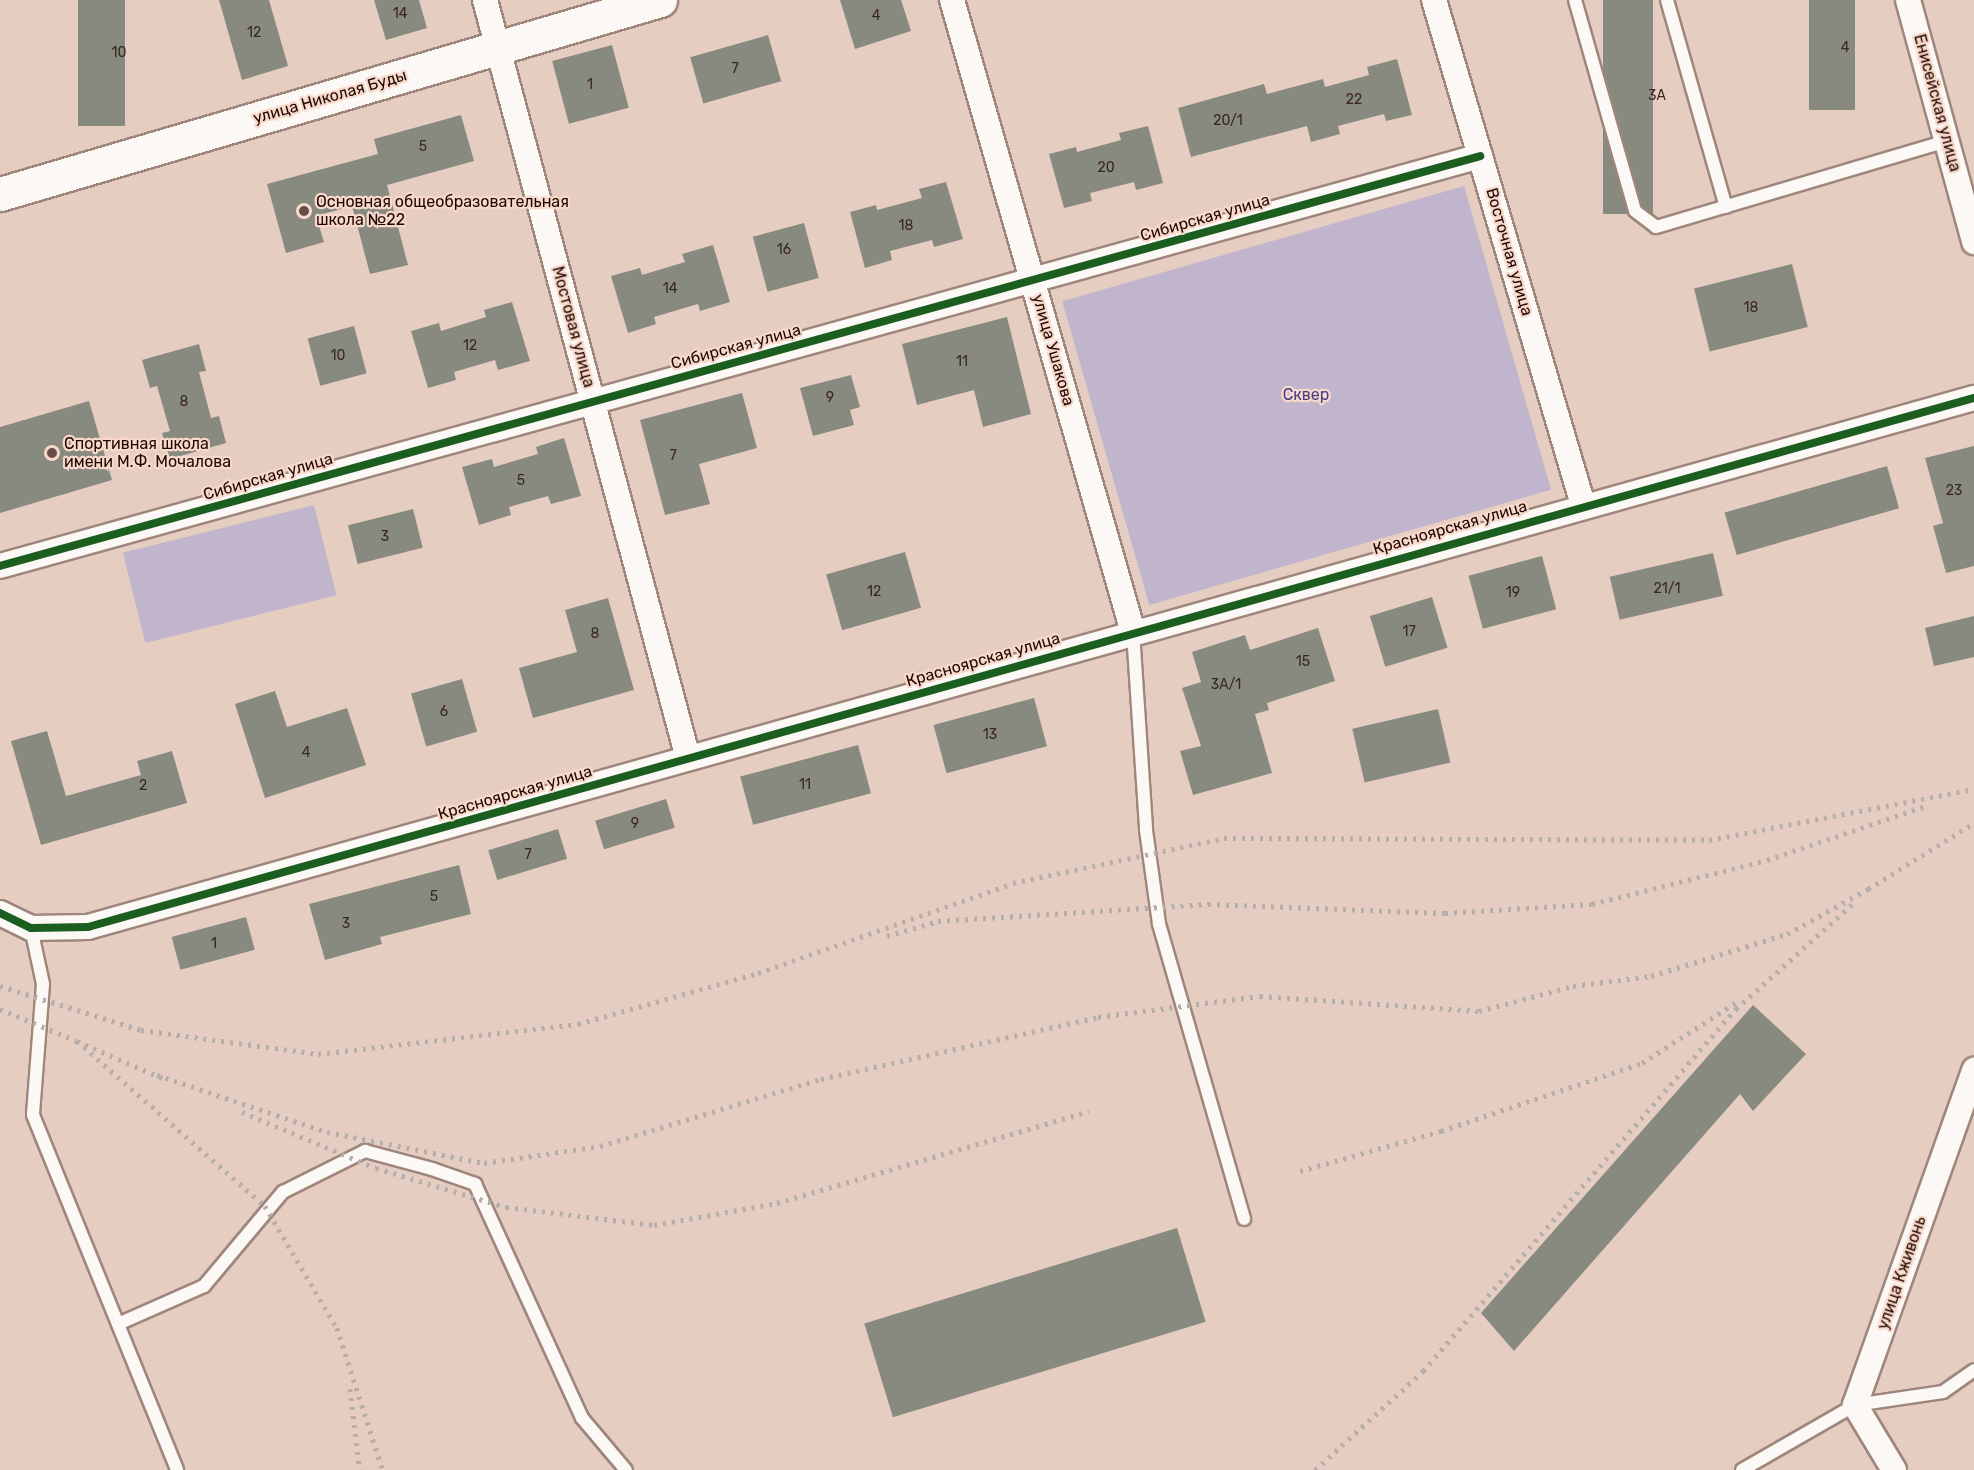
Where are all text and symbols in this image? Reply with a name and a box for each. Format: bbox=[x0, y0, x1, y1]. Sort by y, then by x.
house number: 14 bbox=[393, 6, 407, 22]
house number: 4 bbox=[872, 8, 880, 24]
house number: 12 bbox=[247, 25, 261, 41]
street label: Енисейская улица bbox=[1909, 32, 1965, 174]
house number: 4 bbox=[1841, 40, 1849, 56]
house number: 10 bbox=[112, 45, 126, 61]
house number: 7 bbox=[731, 61, 739, 77]
street label: улица Николая Буды bbox=[251, 66, 409, 128]
house number: 1 bbox=[587, 77, 593, 93]
house number: 3А bbox=[1648, 88, 1666, 104]
house number: 22 bbox=[1346, 92, 1362, 108]
house number: 20/1 bbox=[1213, 113, 1243, 129]
house number: 5 bbox=[419, 139, 427, 155]
house number: 20 bbox=[1097, 160, 1115, 176]
street label: Восточная улица bbox=[1482, 186, 1536, 318]
street label: Сибирская улица bbox=[1138, 190, 1272, 246]
place label: Основная общеобразовательная школа №22 bbox=[316, 192, 569, 230]
marker: Основная общеобразовательная школа №22 bbox=[297, 204, 311, 218]
house number: 18 bbox=[899, 218, 913, 234]
house number: 16 bbox=[777, 242, 791, 258]
street label: Мостовая улица bbox=[548, 264, 598, 390]
house number: 14 bbox=[663, 281, 677, 297]
street label: улица Ушакова bbox=[1028, 292, 1078, 408]
house number: 18 bbox=[1744, 300, 1758, 316]
street label: Сибирская улица bbox=[669, 320, 803, 374]
house number: 12 bbox=[463, 338, 477, 354]
house number: 10 bbox=[331, 348, 345, 364]
house number: 11 bbox=[956, 354, 968, 370]
park label: Сквер bbox=[1283, 385, 1329, 405]
house number: 9 bbox=[826, 390, 834, 406]
house number: 8 bbox=[180, 394, 188, 410]
place label: Спортивная школа имени М.Ф. Мочалова bbox=[64, 434, 231, 472]
marker: Спортивная школа имени М.Ф. Мочалова bbox=[45, 446, 59, 460]
house number: 7 bbox=[669, 448, 677, 464]
street label: Сибирская улица bbox=[201, 449, 335, 505]
house number: 5 bbox=[517, 473, 525, 489]
house number: 23 bbox=[1946, 483, 1962, 499]
street label: Красноярская улица bbox=[1371, 497, 1529, 559]
house number: 3 bbox=[381, 529, 389, 545]
house number: 21/1 bbox=[1654, 581, 1680, 597]
house number: 12 bbox=[867, 584, 881, 600]
house number: 19 bbox=[1506, 585, 1520, 601]
house number: 17 bbox=[1402, 624, 1416, 640]
house number: 8 bbox=[591, 626, 599, 642]
street label: Красноярская улица bbox=[904, 629, 1062, 691]
house number: 15 bbox=[1296, 654, 1310, 670]
house number: 3А/1 bbox=[1211, 677, 1241, 693]
house number: 6 bbox=[440, 704, 448, 720]
house number: 13 bbox=[983, 727, 997, 743]
house number: 4 bbox=[302, 745, 310, 761]
street label: Красноярская улица bbox=[436, 762, 594, 824]
house number: 11 bbox=[799, 777, 811, 793]
house number: 2 bbox=[139, 778, 147, 794]
house number: 9 bbox=[631, 816, 639, 832]
house number: 7 bbox=[524, 847, 532, 863]
house number: 5 bbox=[430, 889, 438, 905]
house number: 3 bbox=[342, 916, 350, 932]
house number: 1 bbox=[211, 936, 217, 952]
street label: улица Кживонь bbox=[1874, 1214, 1930, 1332]

